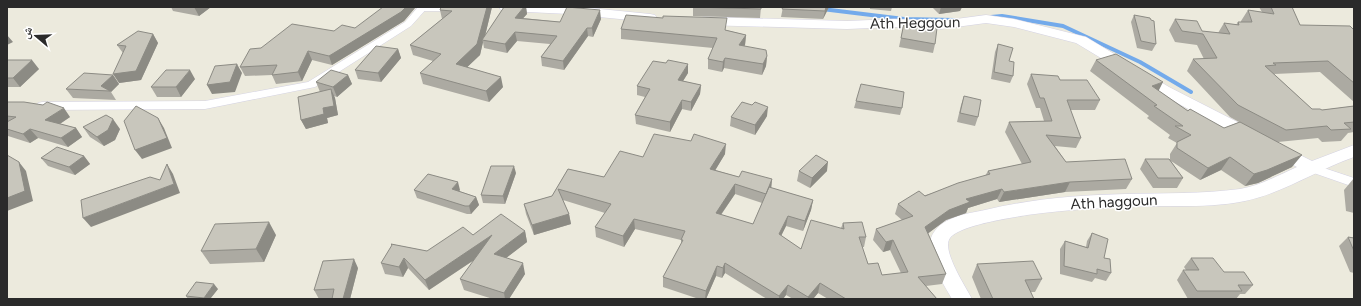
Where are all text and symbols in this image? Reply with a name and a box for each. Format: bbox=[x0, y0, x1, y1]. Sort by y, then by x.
street label: Ath Heggoun bbox=[870, 13, 960, 33]
north arrow bbox=[16, 16, 56, 56]
text: ش bbox=[19, 25, 36, 41]
street label: Ath haggoun bbox=[1070, 191, 1158, 213]

